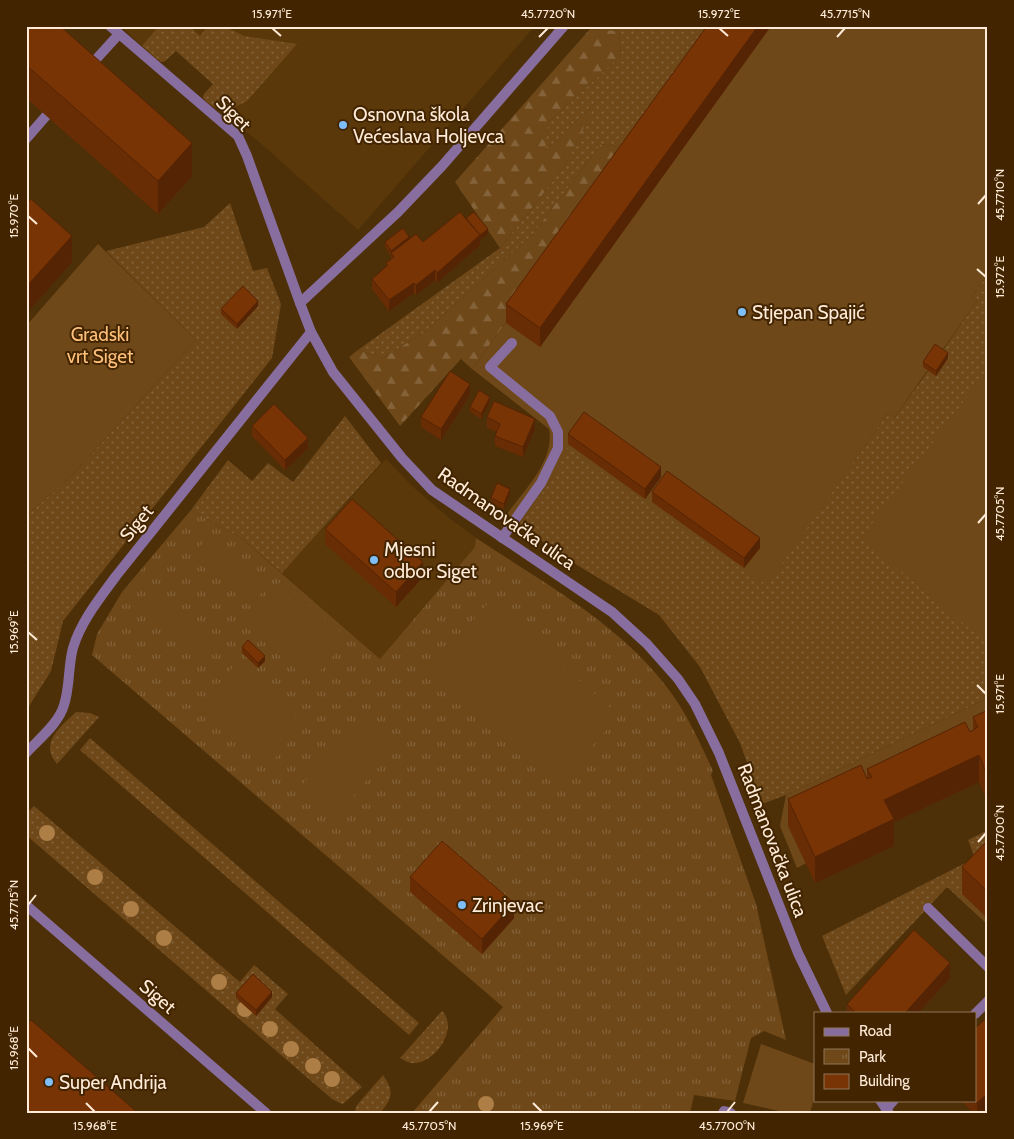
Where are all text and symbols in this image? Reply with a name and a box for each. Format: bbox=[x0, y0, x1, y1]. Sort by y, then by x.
text: 15.971°E bbox=[252, 6, 292, 21]
text: 45.7720°N bbox=[521, 6, 575, 21]
text: 15.972°E bbox=[698, 6, 740, 21]
text: 45.7715°N bbox=[820, 6, 870, 21]
street label: Siget bbox=[211, 91, 256, 136]
place label: Osnovna škola Većeslava Holjevca bbox=[353, 103, 504, 148]
marker: Osnovna škola Većeslava Holjevca bbox=[337, 119, 349, 131]
text: 45.7710°N bbox=[992, 169, 1007, 221]
text: 15.970°E bbox=[6, 194, 21, 238]
text: 15.972°E bbox=[992, 256, 1007, 298]
place label: Stjepan Spajić bbox=[752, 301, 865, 324]
marker: Stjepan Spajić bbox=[736, 306, 748, 318]
park label: Gradski vrt Siget bbox=[67, 323, 134, 368]
street label: Radmanovačka ulica bbox=[433, 462, 580, 574]
text: 45.7705°N bbox=[992, 487, 1007, 541]
street label: Siget bbox=[115, 500, 158, 546]
place label: Mjesni odbor Siget bbox=[384, 538, 477, 583]
marker: Mjesni odbor Siget bbox=[368, 554, 380, 566]
text: 15.969°E bbox=[6, 610, 21, 654]
text: 15.971°E bbox=[992, 674, 1007, 714]
street label: Radmanovačka ulica bbox=[733, 760, 812, 920]
text: 45.7700°N bbox=[992, 805, 1007, 861]
text: 45.7715°N bbox=[6, 880, 21, 930]
place label: Zrinjevac bbox=[472, 894, 544, 917]
marker: Zrinjevac bbox=[456, 899, 468, 911]
street label: Siget bbox=[135, 974, 181, 1019]
legend bbox=[814, 1012, 976, 1102]
text: Road bbox=[859, 1022, 892, 1040]
text: 15.968°E bbox=[6, 1026, 21, 1070]
text: Park bbox=[859, 1048, 886, 1066]
place label: Super Andrija bbox=[59, 1071, 167, 1094]
text: Building bbox=[859, 1072, 910, 1090]
marker: Super Andrija bbox=[43, 1076, 55, 1088]
text: 15.968°E bbox=[73, 1118, 117, 1133]
text: 45.7705°N bbox=[402, 1118, 456, 1133]
text: 15.969°E bbox=[520, 1118, 564, 1133]
text: 45.7700°N bbox=[699, 1118, 755, 1133]

